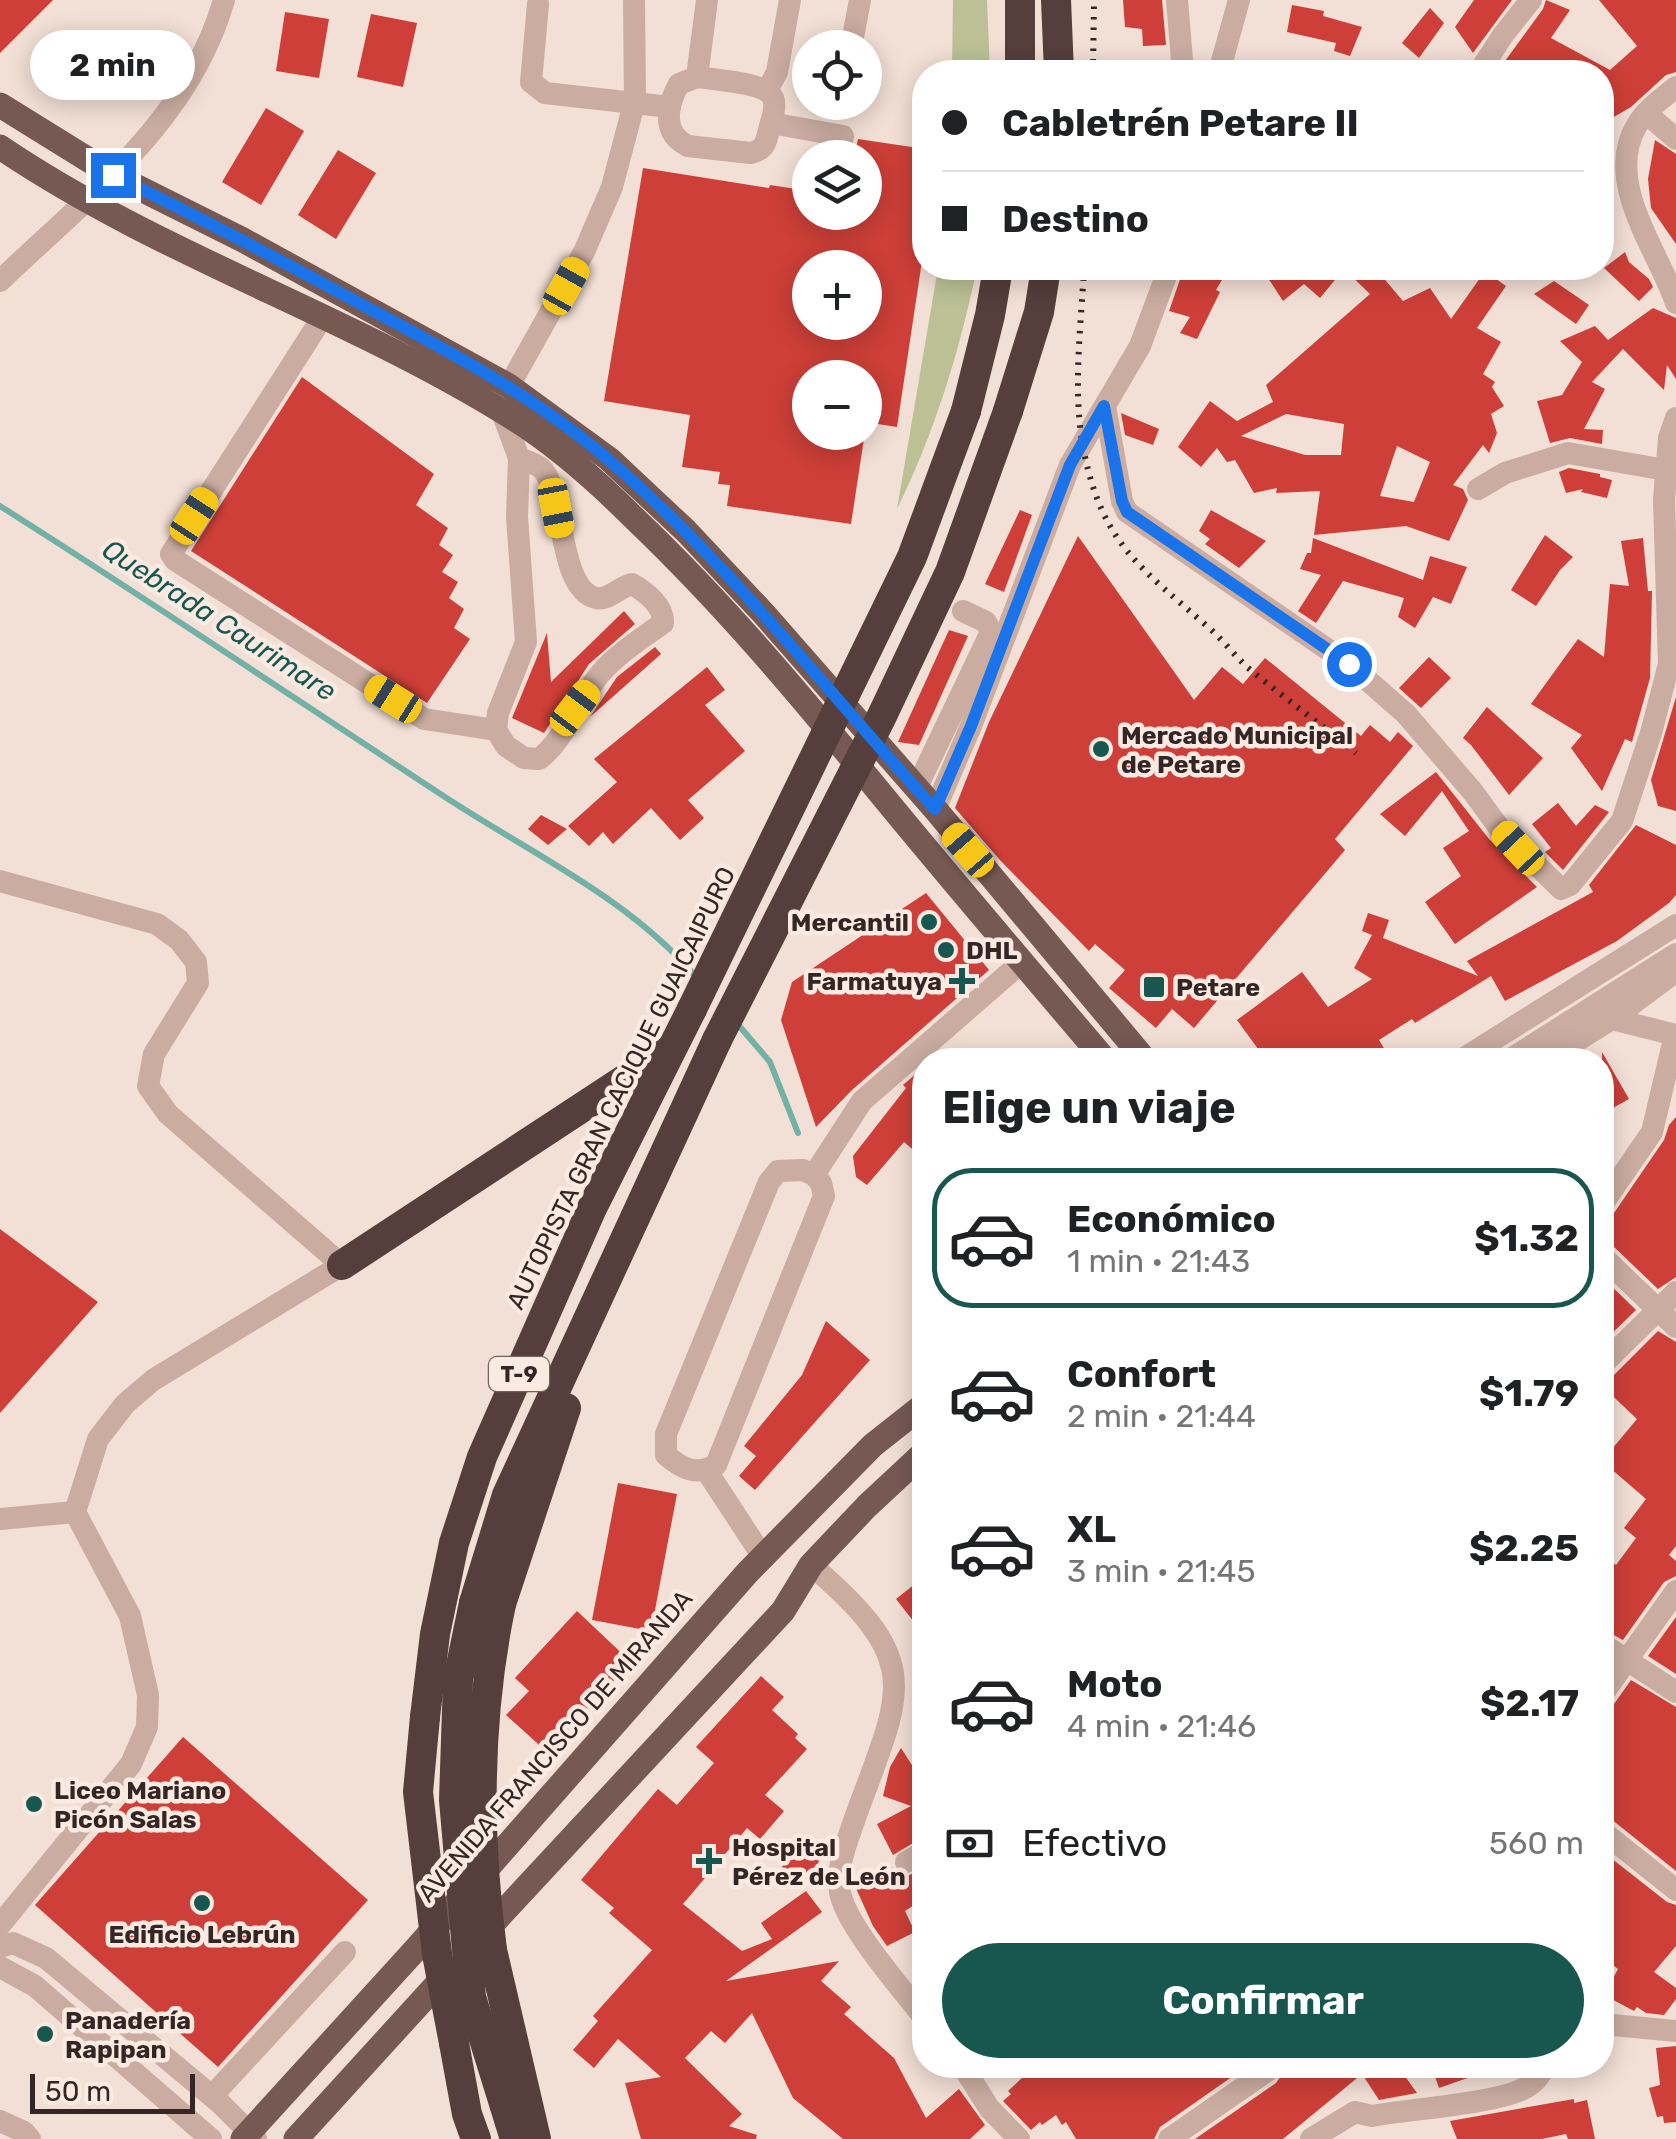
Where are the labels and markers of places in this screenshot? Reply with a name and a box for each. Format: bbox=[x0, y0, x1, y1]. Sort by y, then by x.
place label: Mercado Municipal de Petare bbox=[1121, 721, 1353, 779]
marker: Mercado Municipal de Petare bbox=[1090, 738, 1112, 760]
place label: Mercantil bbox=[791, 908, 909, 937]
marker: Mercantil bbox=[918, 911, 940, 933]
place label: DHL bbox=[966, 936, 1018, 965]
marker: DHL bbox=[935, 939, 957, 961]
place label: Farmatuya bbox=[807, 967, 942, 996]
marker: Farmatuya bbox=[951, 970, 973, 992]
place label: Petare bbox=[1176, 973, 1260, 1002]
marker: Petare bbox=[1141, 974, 1167, 1000]
place label: Liceo Mariano Picón Salas bbox=[54, 1776, 226, 1834]
marker: Liceo Mariano Picón Salas bbox=[23, 1793, 45, 1815]
place label: Hospital Pérez de León bbox=[732, 1833, 906, 1891]
marker: Hospital Pérez de León bbox=[696, 1848, 722, 1874]
marker: Edificio Lebrún bbox=[191, 1892, 213, 1914]
place label: Edificio Lebrún bbox=[108, 1920, 296, 1949]
place label: Panadería Rapipan bbox=[65, 2006, 191, 2064]
marker: Panadería Rapipan bbox=[34, 2023, 56, 2045]

